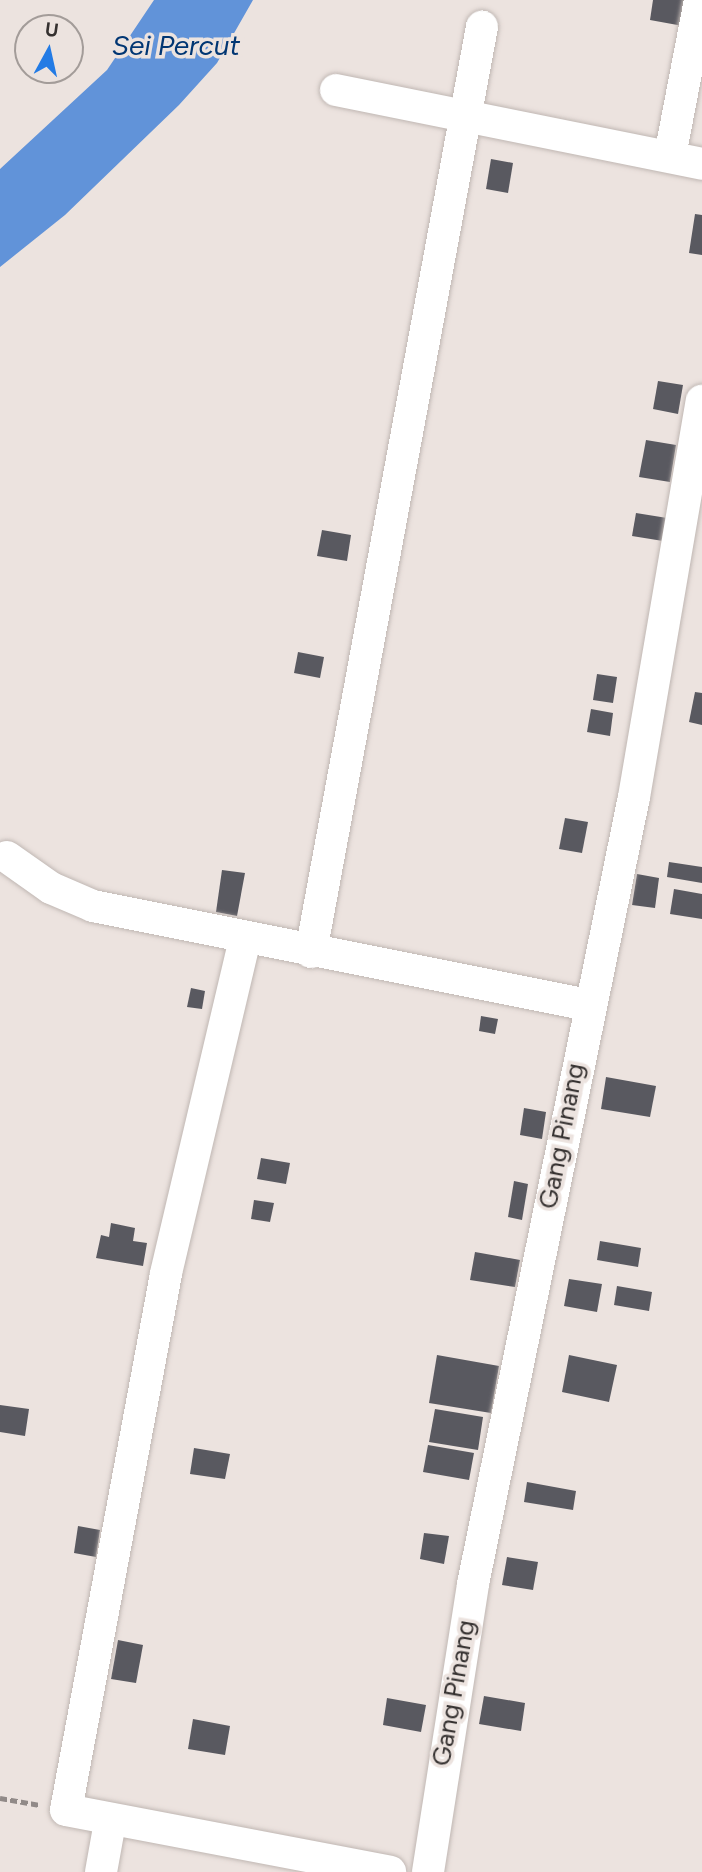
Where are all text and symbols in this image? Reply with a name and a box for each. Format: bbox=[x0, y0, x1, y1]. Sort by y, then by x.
north arrow bbox=[14, 14, 84, 84]
text: U bbox=[43, 17, 60, 42]
water label: Sei Percut bbox=[112, 28, 240, 62]
street label: Gang Pinang bbox=[533, 1060, 591, 1212]
street label: Gang Pinang bbox=[426, 1617, 482, 1769]

